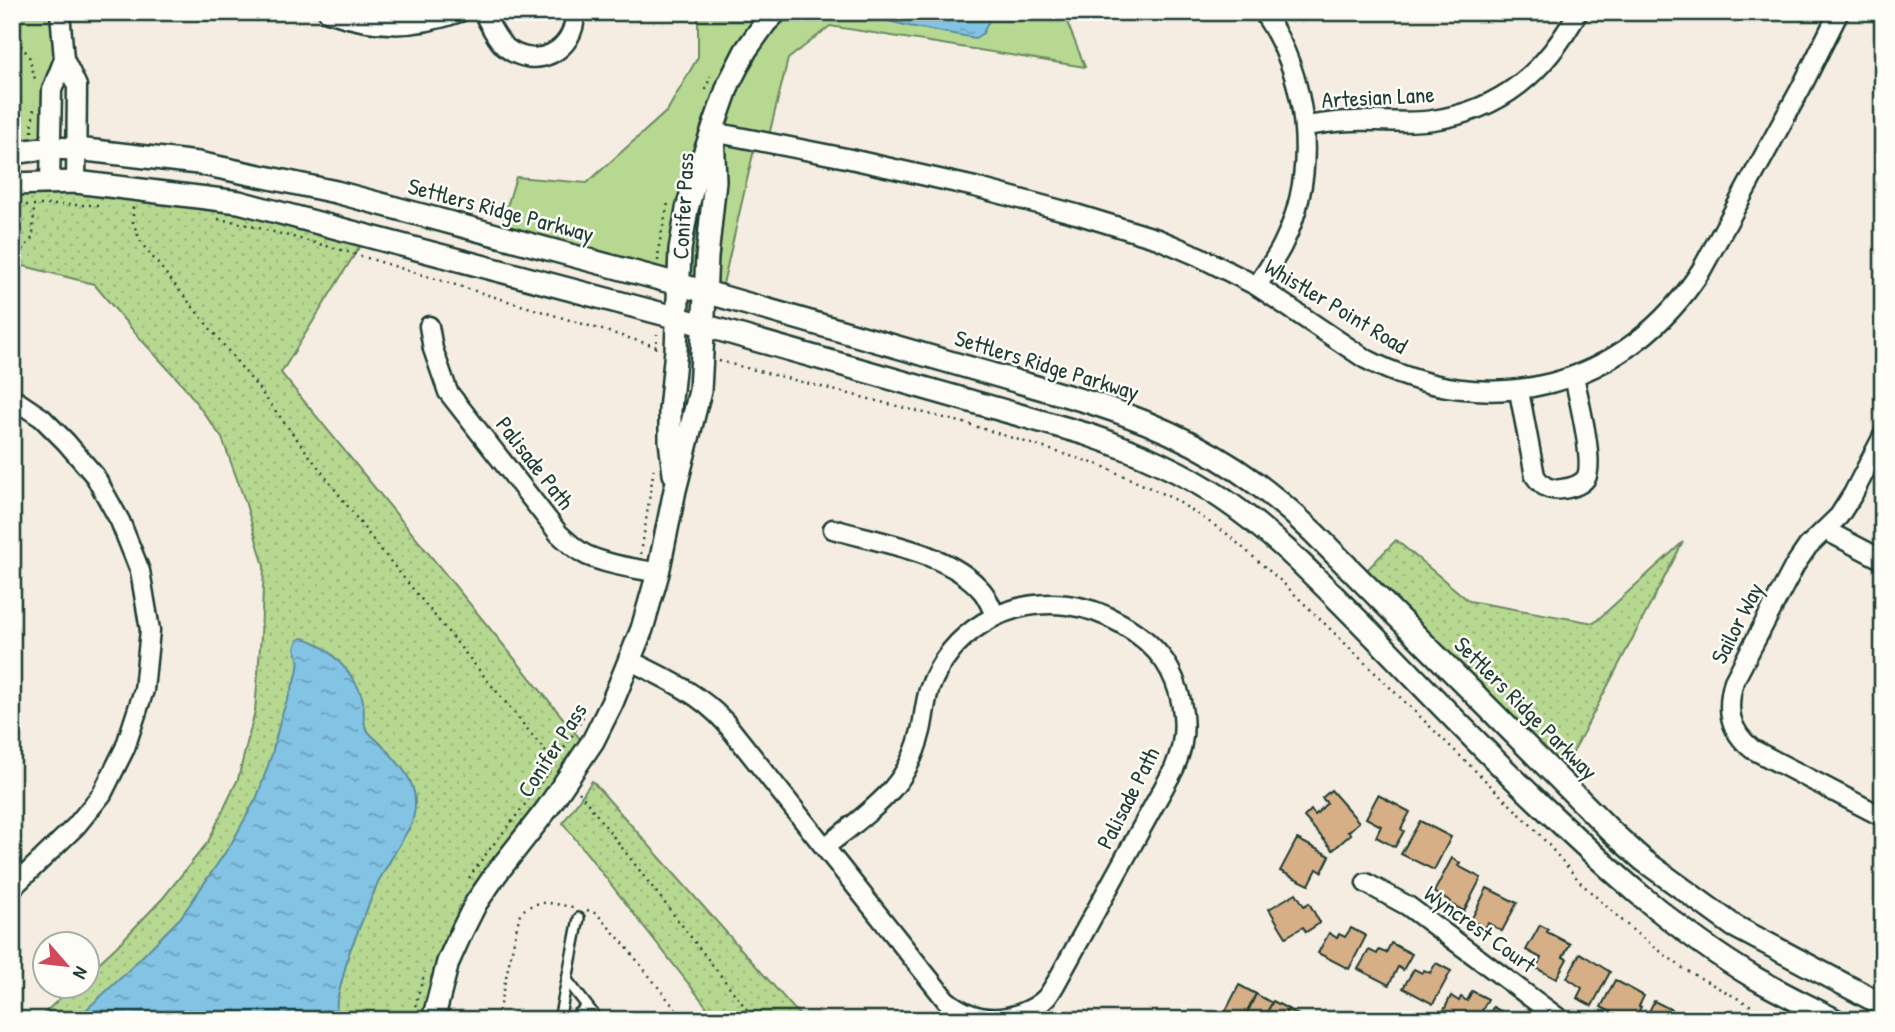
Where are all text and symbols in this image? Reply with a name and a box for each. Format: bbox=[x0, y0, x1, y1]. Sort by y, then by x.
street label: Artesian Lane bbox=[1321, 78, 1435, 115]
street label: Conifer Pass bbox=[664, 152, 701, 260]
street label: Settlers Ridge Parkway bbox=[405, 170, 598, 249]
street label: Whistler Point Road bbox=[1259, 251, 1414, 361]
street label: Settlers Ridge Parkway bbox=[951, 322, 1143, 407]
street label: Palisade Path bbox=[489, 410, 582, 516]
street label: Sailor Way bbox=[1703, 577, 1770, 669]
street label: Settlers Ridge Parkway bbox=[1448, 629, 1605, 786]
street label: Conifer Pass bbox=[510, 696, 594, 803]
street label: Palisade Path bbox=[1089, 741, 1167, 854]
street label: Wyncrest Court bbox=[1418, 878, 1543, 980]
north arrow bbox=[32, 930, 102, 1000]
text: N bbox=[67, 962, 95, 984]

